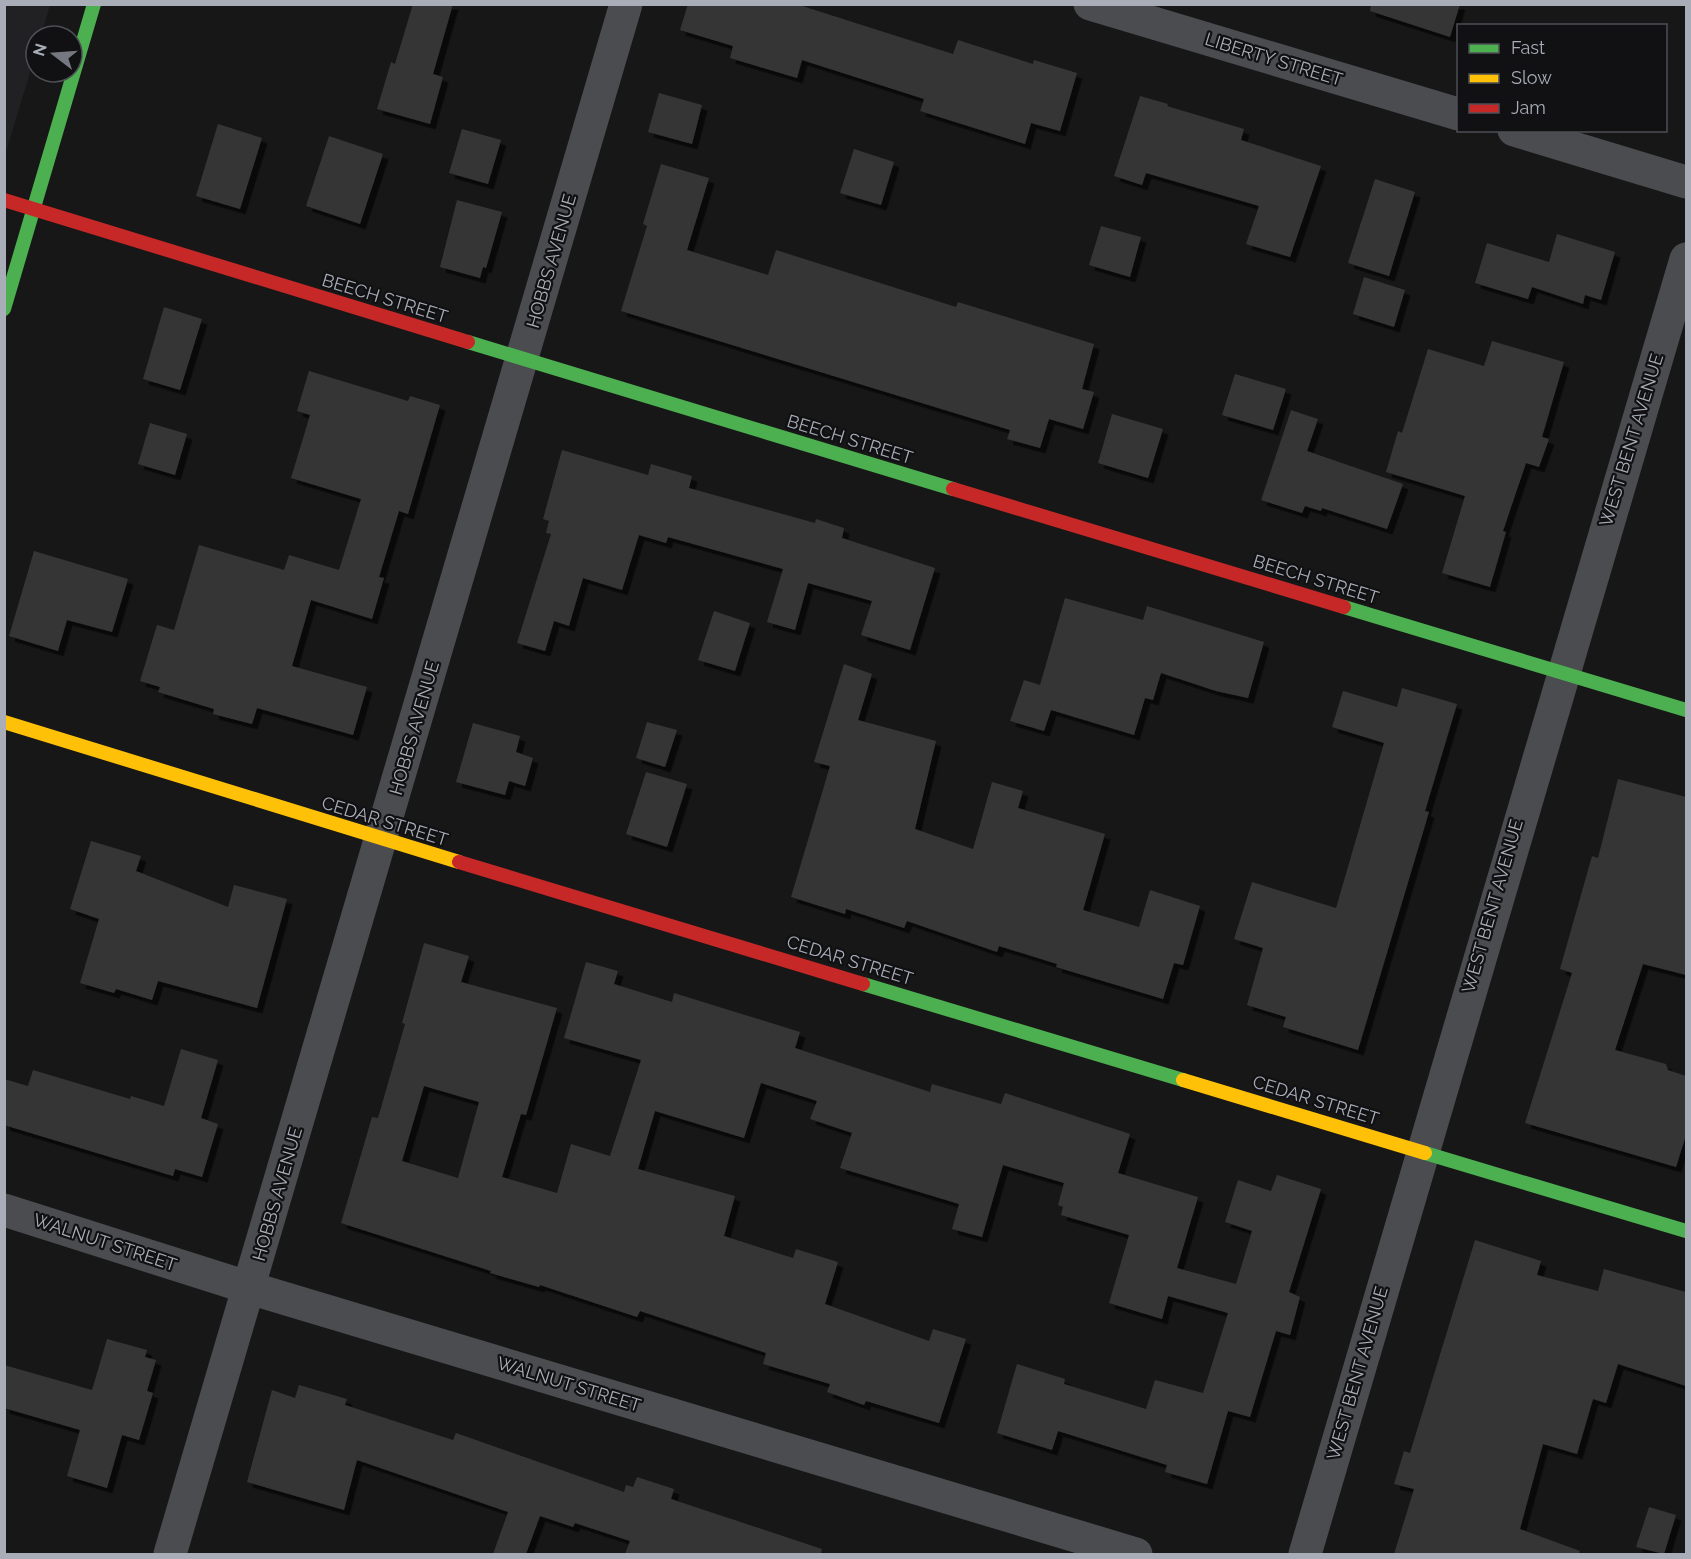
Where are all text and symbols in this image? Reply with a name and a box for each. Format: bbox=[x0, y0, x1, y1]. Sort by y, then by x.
north arrow bbox=[24, 24, 84, 84]
legend bbox=[1457, 24, 1667, 132]
street label: LIBERTY STREET bbox=[1203, 28, 1345, 90]
text: Fast bbox=[1511, 37, 1545, 58]
text: N bbox=[29, 41, 51, 58]
text: Slow bbox=[1511, 67, 1552, 88]
text: Jam bbox=[1511, 97, 1546, 118]
street label: HOBBS AVENUE bbox=[522, 192, 580, 330]
street label: BEECH STREET bbox=[320, 269, 450, 327]
street label: WEST BENT AVENUE bbox=[1595, 351, 1667, 529]
street label: BEECH STREET bbox=[785, 410, 915, 468]
street label: BEECH STREET bbox=[1251, 550, 1381, 608]
street label: HOBBS AVENUE bbox=[385, 659, 443, 797]
street label: CEDAR STREET bbox=[319, 792, 451, 850]
street label: WEST BENT AVENUE bbox=[1457, 817, 1527, 995]
street label: CEDAR STREET bbox=[784, 931, 916, 989]
street label: CEDAR STREET bbox=[1250, 1071, 1382, 1129]
street label: HOBBS AVENUE bbox=[248, 1125, 306, 1263]
street label: WALNUT STREET bbox=[31, 1209, 179, 1275]
street label: WEST BENT AVENUE bbox=[1322, 1284, 1392, 1462]
street label: WALNUT STREET bbox=[494, 1352, 644, 1416]

